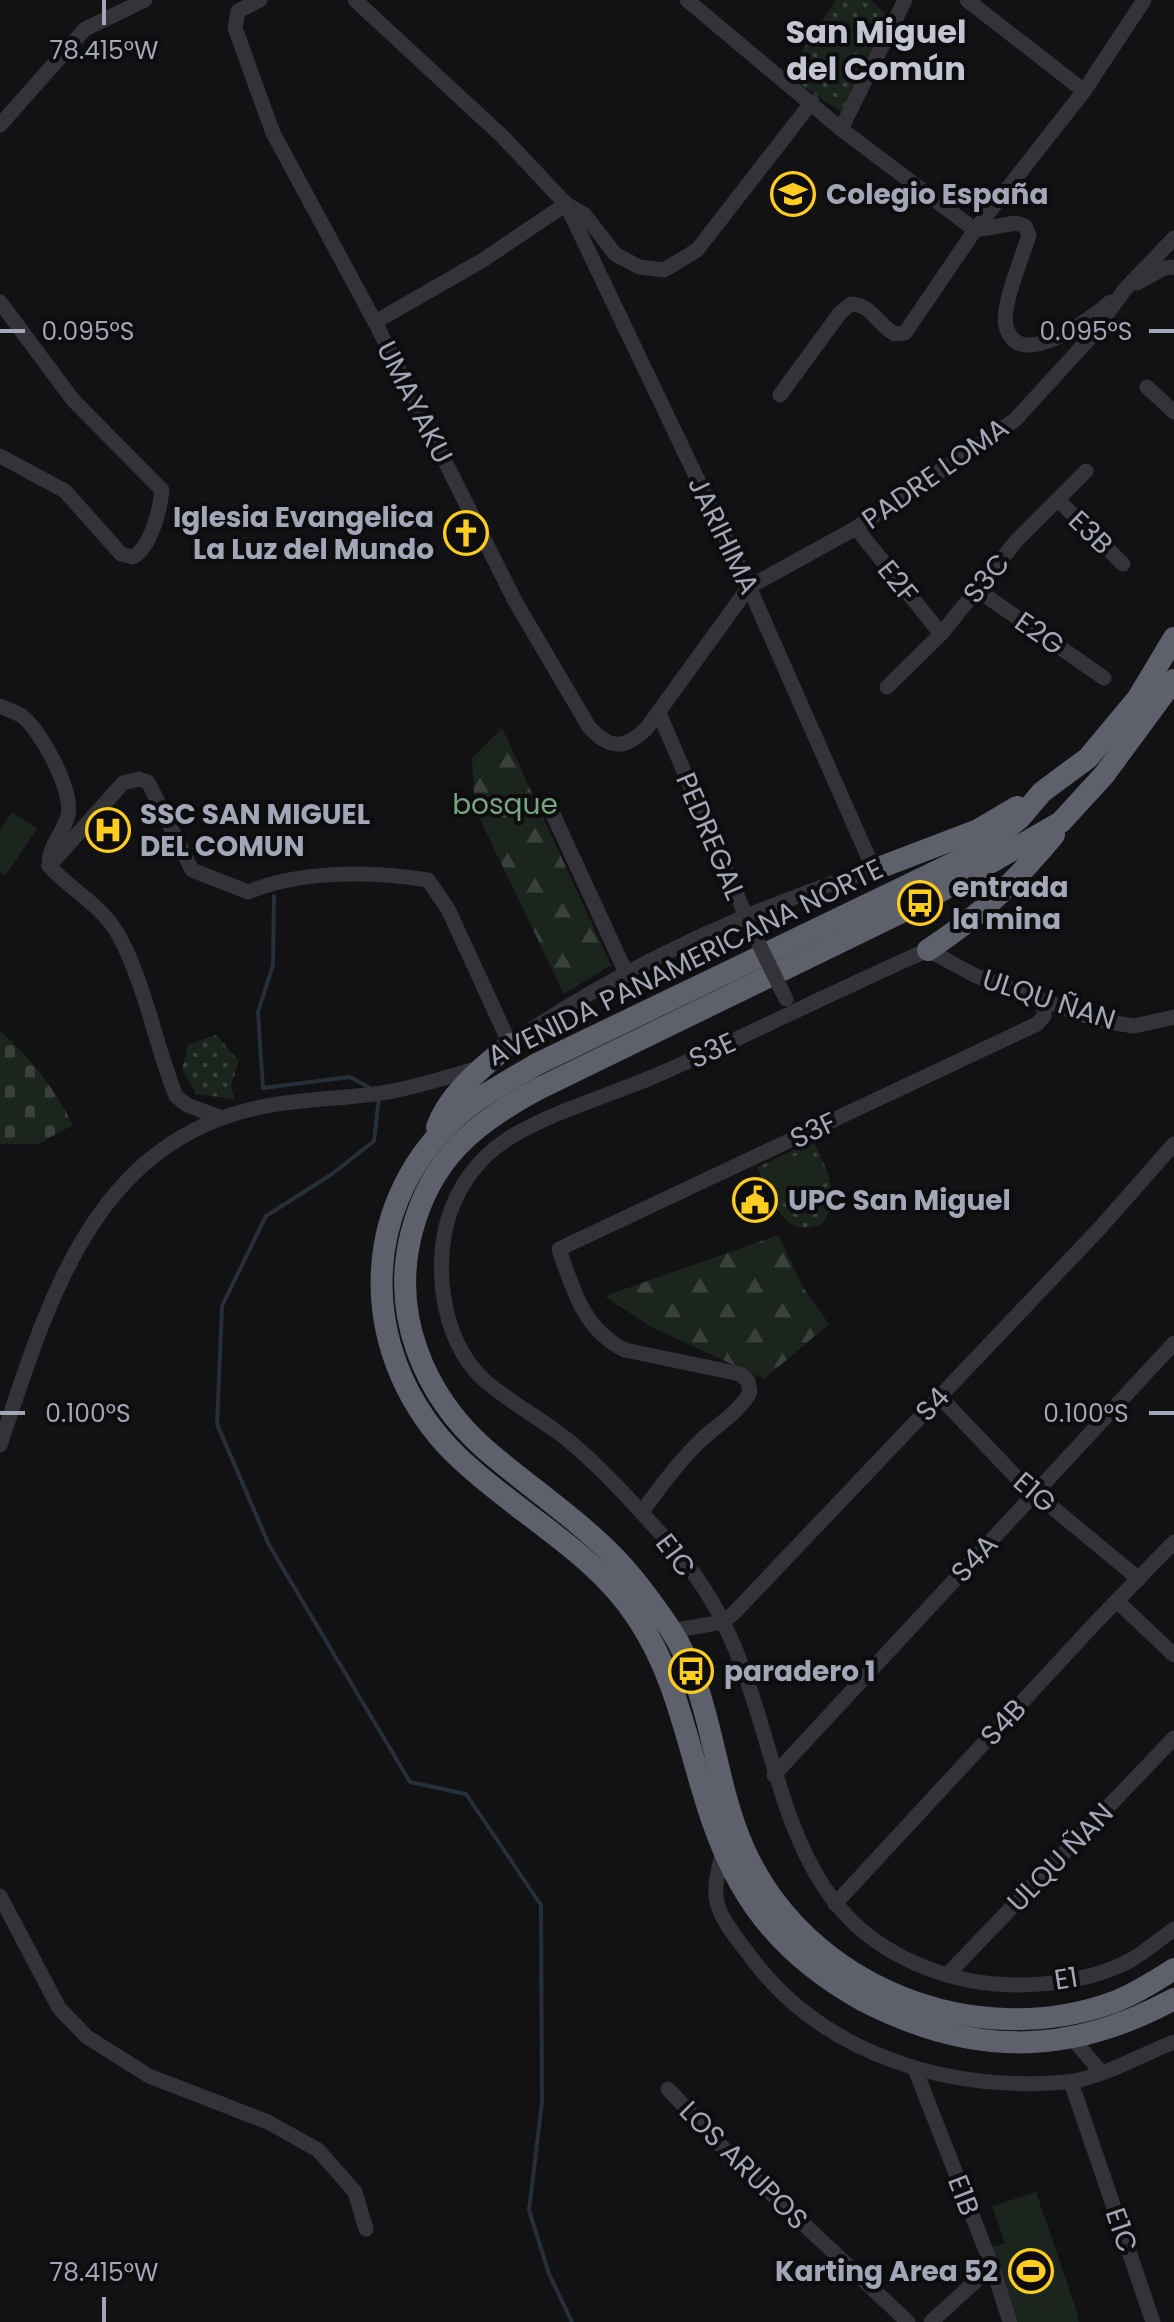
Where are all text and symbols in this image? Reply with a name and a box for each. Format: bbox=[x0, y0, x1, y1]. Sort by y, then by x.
district label: San Miguel del Común bbox=[785, 9, 967, 91]
text: 78.415°W bbox=[50, 33, 158, 68]
school or university icon: Colegio España bbox=[770, 171, 816, 217]
place label: Colegio España bbox=[826, 175, 1048, 214]
text: 0.095°S bbox=[41, 314, 135, 349]
text: 0.095°S bbox=[1039, 314, 1133, 349]
street label: UMAYAKU bbox=[367, 334, 462, 470]
street label: PADRE LOMA bbox=[854, 408, 1016, 538]
street label: JARIHIMA bbox=[678, 470, 769, 601]
place label: Iglesia Evangelica La Luz del Mundo bbox=[173, 498, 434, 569]
street label: E3B bbox=[1060, 502, 1121, 563]
church icon: Iglesia Evangelica La Luz del Mundo bbox=[443, 510, 489, 556]
street label: S3C bbox=[954, 545, 1019, 612]
street label: E2F bbox=[868, 552, 927, 611]
street label: E2G bbox=[1007, 602, 1072, 664]
street label: PEDREGAL bbox=[666, 767, 755, 906]
park label: bosque bbox=[452, 785, 558, 824]
place label: SSC SAN MIGUEL DEL COMUN bbox=[140, 795, 370, 866]
hospital icon: SSC SAN MIGUEL DEL COMUN bbox=[85, 807, 131, 853]
street label: AVENIDA PANAMERICANA NORTE bbox=[481, 849, 890, 1075]
place label: entrada la mina bbox=[952, 868, 1069, 939]
bus stop icon: entrada la mina bbox=[897, 880, 943, 926]
street label: ULQU ÑAN bbox=[977, 960, 1120, 1039]
street label: S3E bbox=[683, 1023, 742, 1078]
street label: S3F bbox=[784, 1103, 843, 1158]
public building icon: UPC San Miguel bbox=[732, 1177, 778, 1223]
place label: UPC San Miguel bbox=[788, 1181, 1011, 1220]
street label: S4 bbox=[906, 1379, 958, 1430]
text: 0.100°S bbox=[45, 1396, 131, 1431]
text: 0.100°S bbox=[1043, 1396, 1129, 1431]
street label: E1G bbox=[1005, 1463, 1064, 1522]
street label: E1C bbox=[647, 1526, 705, 1585]
street label: S4A bbox=[942, 1526, 1007, 1591]
bus stop icon: paradero 1 bbox=[668, 1648, 714, 1694]
place label: paradero 1 bbox=[724, 1652, 876, 1691]
street label: S4B bbox=[972, 1690, 1035, 1754]
street label: ULQU ÑAN bbox=[999, 1794, 1122, 1920]
street label: E1 bbox=[1052, 1957, 1081, 2000]
street label: LOS ARUPOS bbox=[671, 2092, 817, 2238]
street label: E1B bbox=[938, 2169, 989, 2221]
street label: E1C bbox=[1096, 2203, 1147, 2258]
sports icon: Karting Area 52 bbox=[1008, 2248, 1054, 2294]
place label: Karting Area 52 bbox=[775, 2252, 998, 2291]
text: 78.415°W bbox=[50, 2255, 158, 2290]

